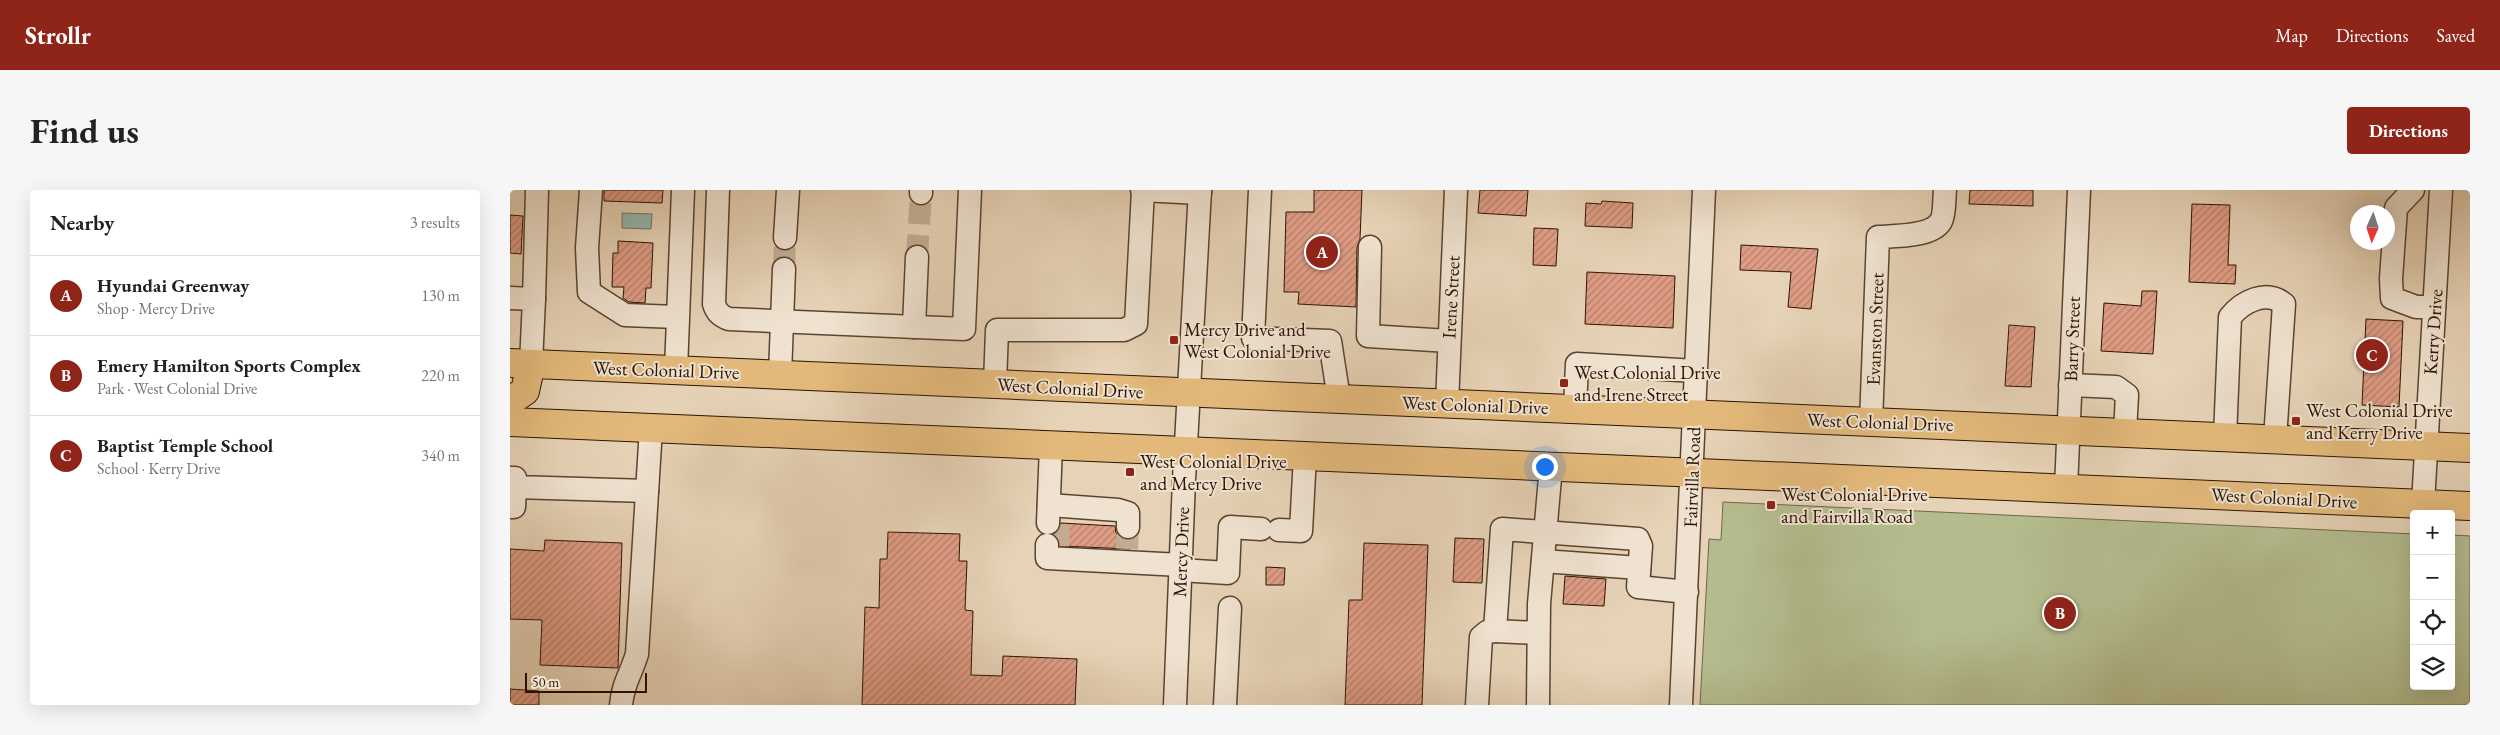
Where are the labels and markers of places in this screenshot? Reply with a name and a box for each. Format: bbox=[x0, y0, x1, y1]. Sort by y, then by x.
pin: A bbox=[1306, 233, 1338, 271]
place label: Mercy Drive and West Colonial Drive bbox=[1184, 317, 1331, 364]
marker: Mercy Drive and West Colonial Drive bbox=[1168, 334, 1180, 346]
pin: C bbox=[2356, 336, 2388, 374]
place label: West Colonial Drive and Irene Street bbox=[1574, 360, 1721, 407]
marker: West Colonial Drive and Irene Street bbox=[1558, 377, 1570, 389]
place label: West Colonial Drive and Kerry Drive bbox=[2306, 398, 2453, 445]
marker: West Colonial Drive and Kerry Drive bbox=[2290, 415, 2302, 427]
place label: West Colonial Drive and Mercy Drive bbox=[1140, 449, 1287, 496]
marker: West Colonial Drive and Mercy Drive bbox=[1124, 466, 1136, 478]
place label: West Colonial Drive and Fairvilla Road bbox=[1781, 482, 1928, 529]
marker: West Colonial Drive and Fairvilla Road bbox=[1765, 499, 1777, 511]
pin: B bbox=[2044, 594, 2076, 632]

